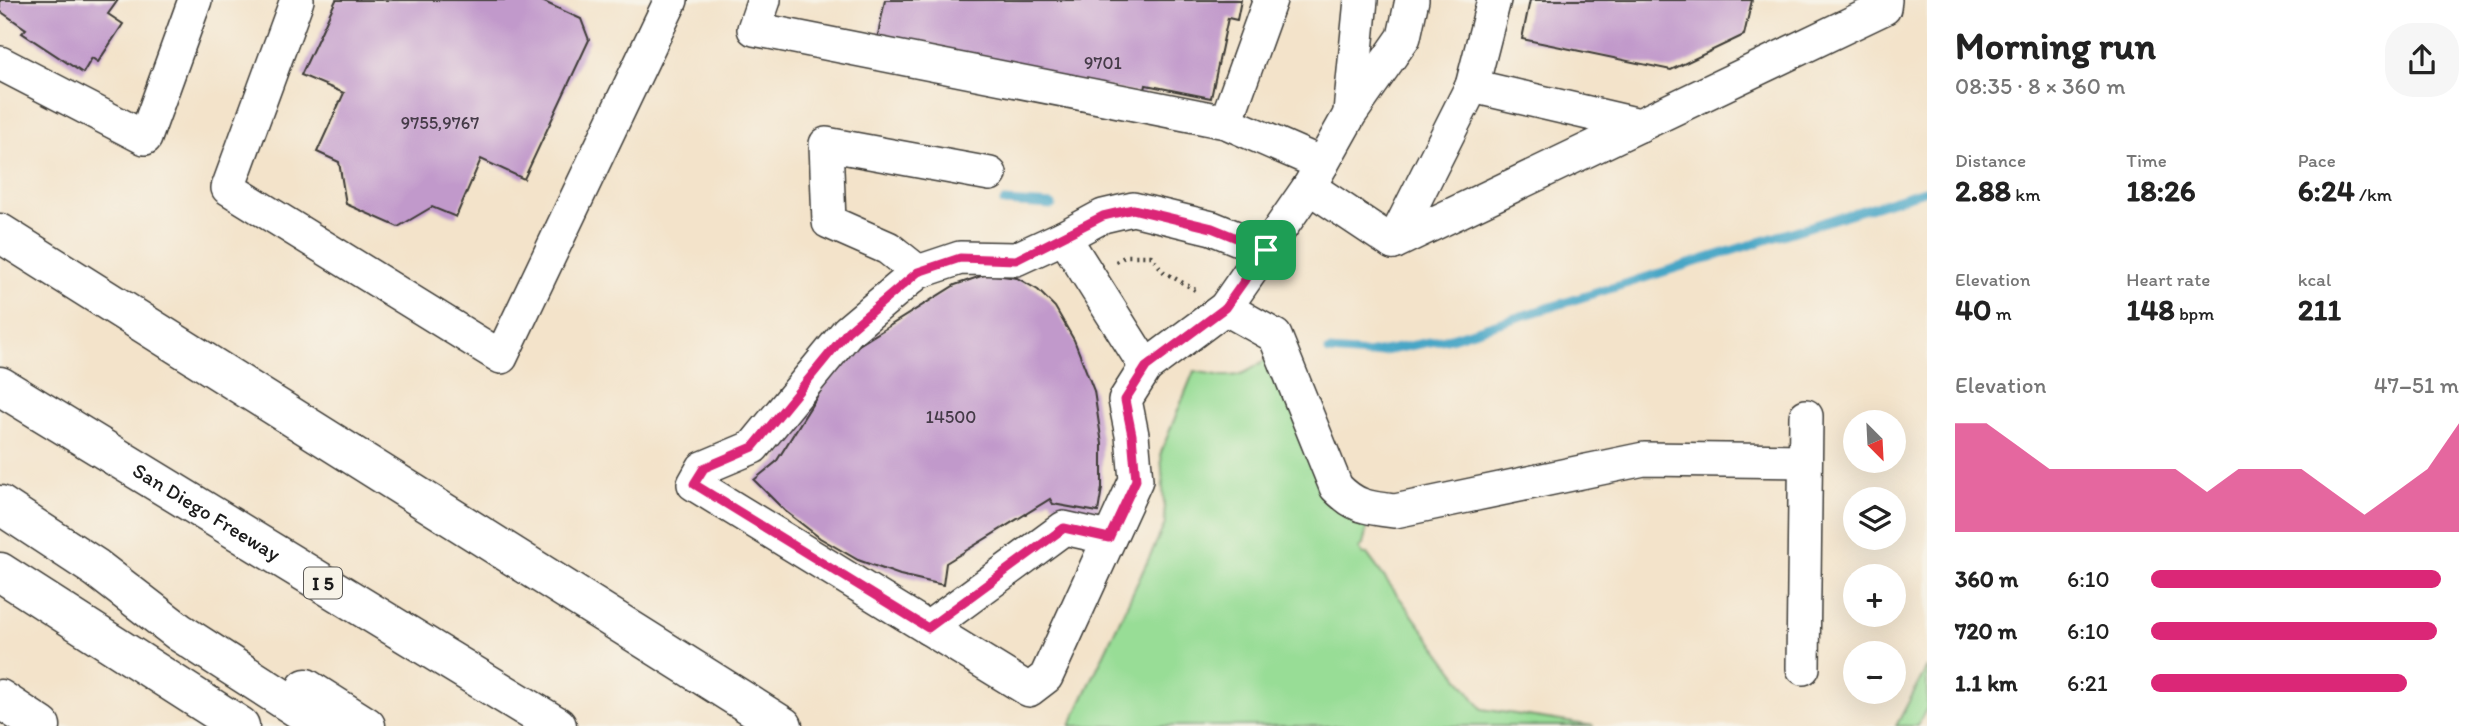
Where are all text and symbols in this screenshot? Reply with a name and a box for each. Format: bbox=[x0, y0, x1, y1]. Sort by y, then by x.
text: Morning run bbox=[1955, 23, 2156, 69]
button: share bbox=[2385, 23, 2459, 97]
house number: 9701 bbox=[1084, 52, 1122, 74]
text: 08:35 · 8 × 360 m bbox=[1955, 72, 2125, 100]
house number: 9755,9767 bbox=[401, 112, 479, 134]
text: Distance bbox=[1955, 149, 2026, 172]
text: Time bbox=[2126, 149, 2167, 172]
text: Pace bbox=[2298, 149, 2336, 172]
text: 2.88 bbox=[1955, 172, 2011, 209]
text: 18:26 bbox=[2126, 172, 2196, 209]
text: 6:24 bbox=[2298, 172, 2355, 209]
text: km bbox=[2011, 183, 2040, 206]
text: /km bbox=[2355, 183, 2392, 206]
pin bbox=[1236, 220, 1296, 280]
icon: arrive bbox=[1247, 231, 1285, 269]
text: Elevation bbox=[1955, 268, 2031, 291]
text: Heart rate bbox=[2126, 268, 2210, 291]
text: kcal bbox=[2298, 268, 2331, 291]
text: 40 bbox=[1955, 291, 1992, 328]
text: 148 bbox=[2126, 291, 2175, 328]
text: 211 bbox=[2298, 291, 2341, 328]
text: m bbox=[1992, 302, 2012, 325]
text: bpm bbox=[2175, 302, 2214, 325]
text: Elevation bbox=[1955, 371, 2046, 399]
text: 47–51 m bbox=[2374, 371, 2459, 399]
house number: 14500 bbox=[926, 406, 976, 428]
north arrow bbox=[1843, 410, 1906, 472]
map controls bbox=[1843, 410, 1906, 704]
street label: San Diego Freeway bbox=[128, 457, 285, 566]
button: layers bbox=[1843, 487, 1906, 550]
button: + bbox=[1843, 564, 1906, 627]
text: 360 m bbox=[1955, 565, 2018, 593]
text: 6:10 bbox=[2067, 565, 2110, 593]
road number: I 5 bbox=[304, 568, 342, 598]
text: 720 m bbox=[1955, 617, 2017, 645]
text: 6:10 bbox=[2067, 617, 2110, 645]
button: − bbox=[1843, 641, 1906, 704]
text: 1.1 km bbox=[1955, 669, 2018, 697]
text: 6:21 bbox=[2067, 669, 2108, 697]

